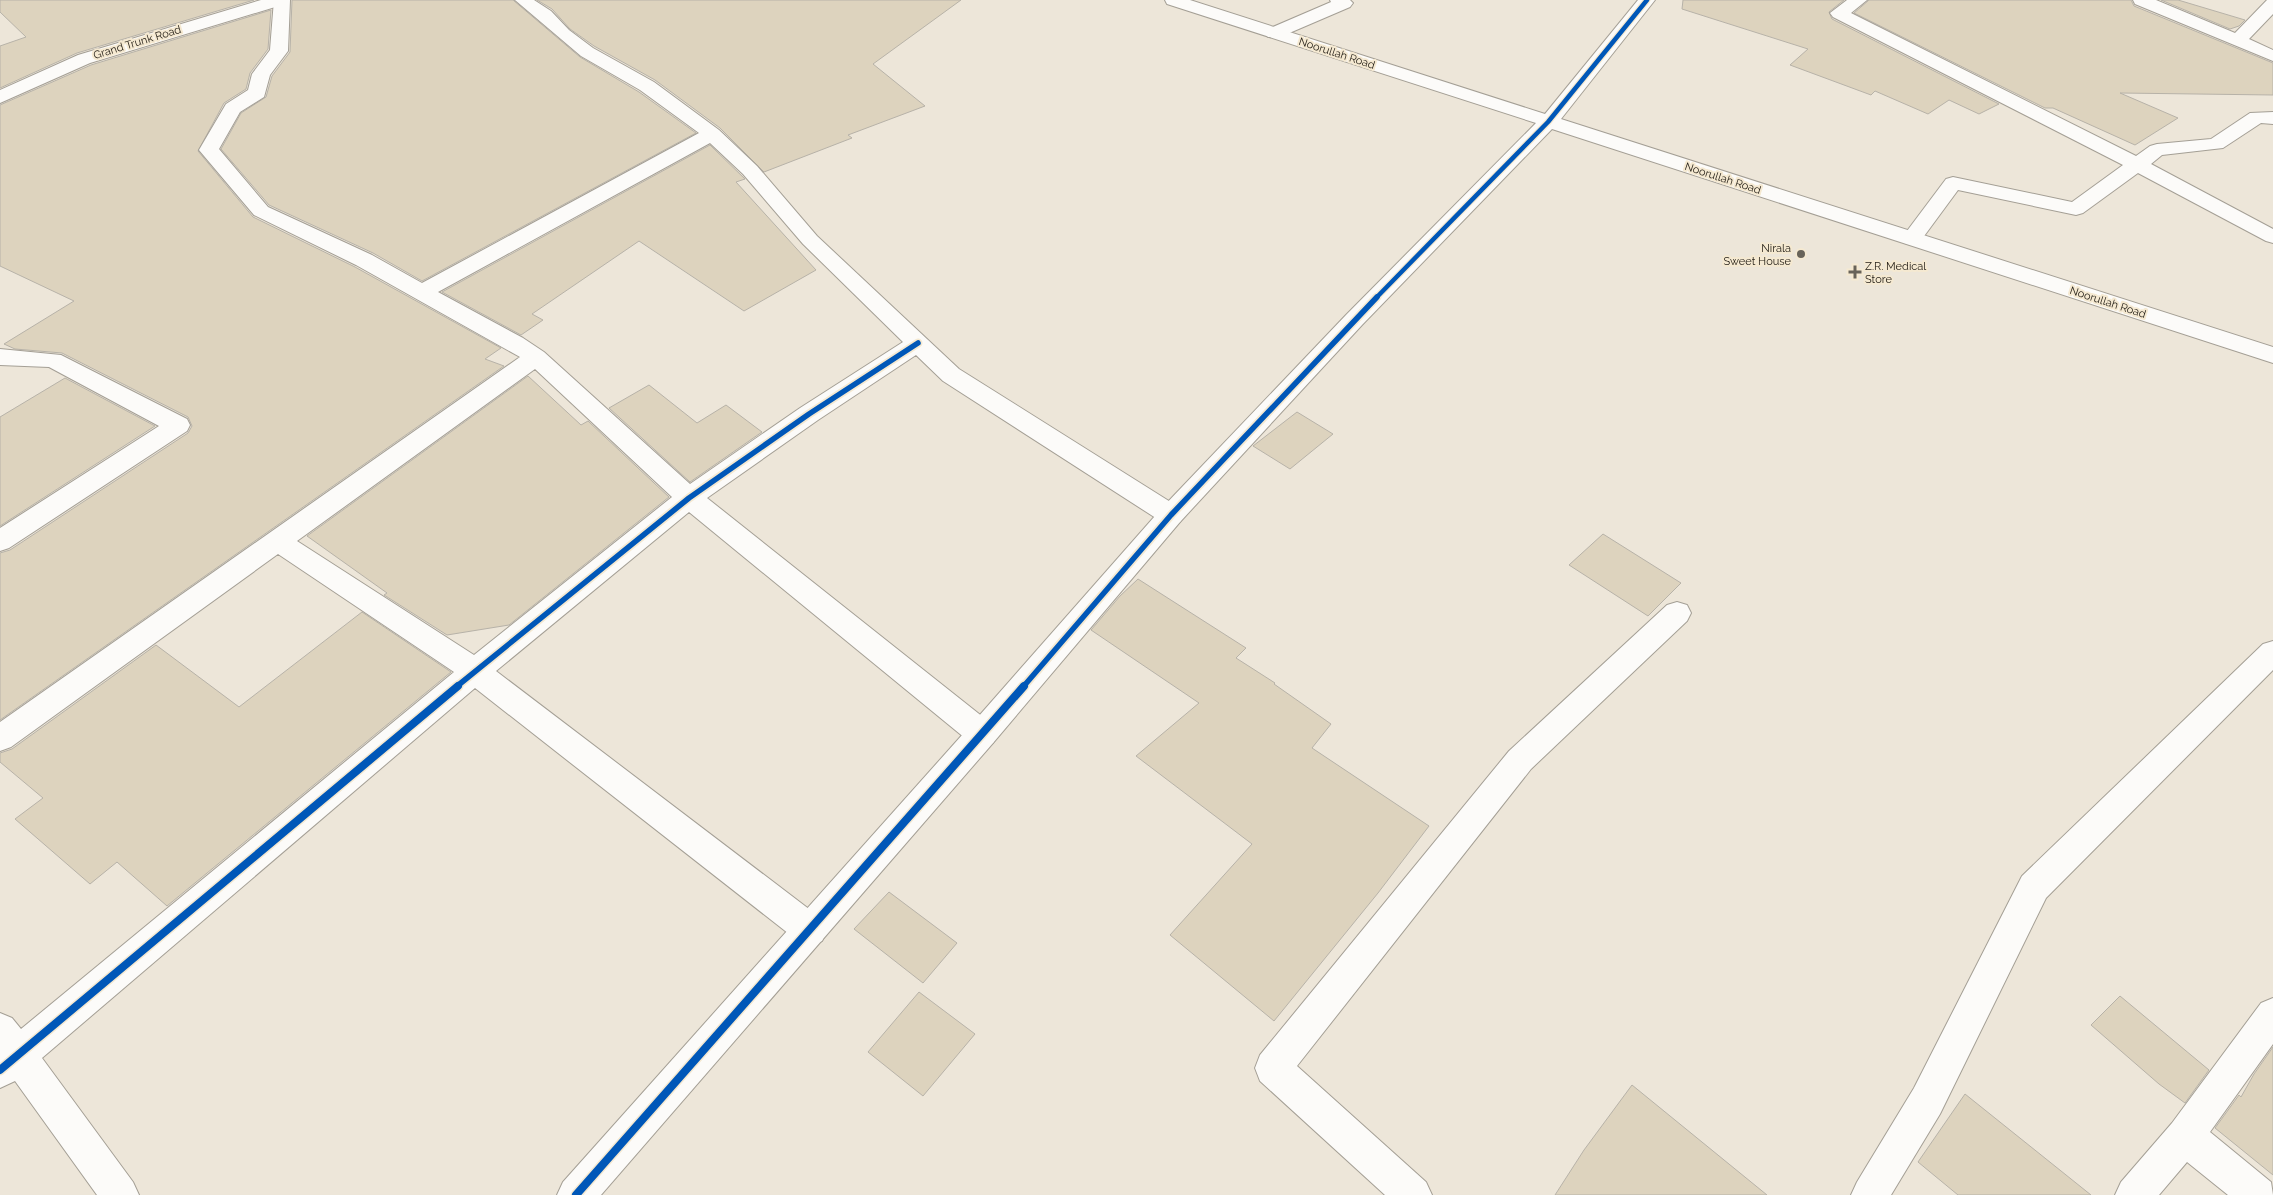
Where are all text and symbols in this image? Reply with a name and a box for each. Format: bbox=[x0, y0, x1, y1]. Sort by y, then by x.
street label: Grand Trunk Road bbox=[92, 23, 183, 62]
street label: Noorullah Road bbox=[1297, 35, 1377, 72]
street label: Noorullah Road bbox=[1683, 160, 1763, 197]
place label: Nirala Sweet House bbox=[1724, 242, 1792, 268]
marker: Nirala Sweet House bbox=[1795, 248, 1807, 260]
place label: Z.R. Medical Store bbox=[1865, 260, 1926, 286]
marker: Z.R. Medical Store bbox=[1849, 266, 1861, 278]
street label: Noorullah Road bbox=[2068, 284, 2148, 321]

